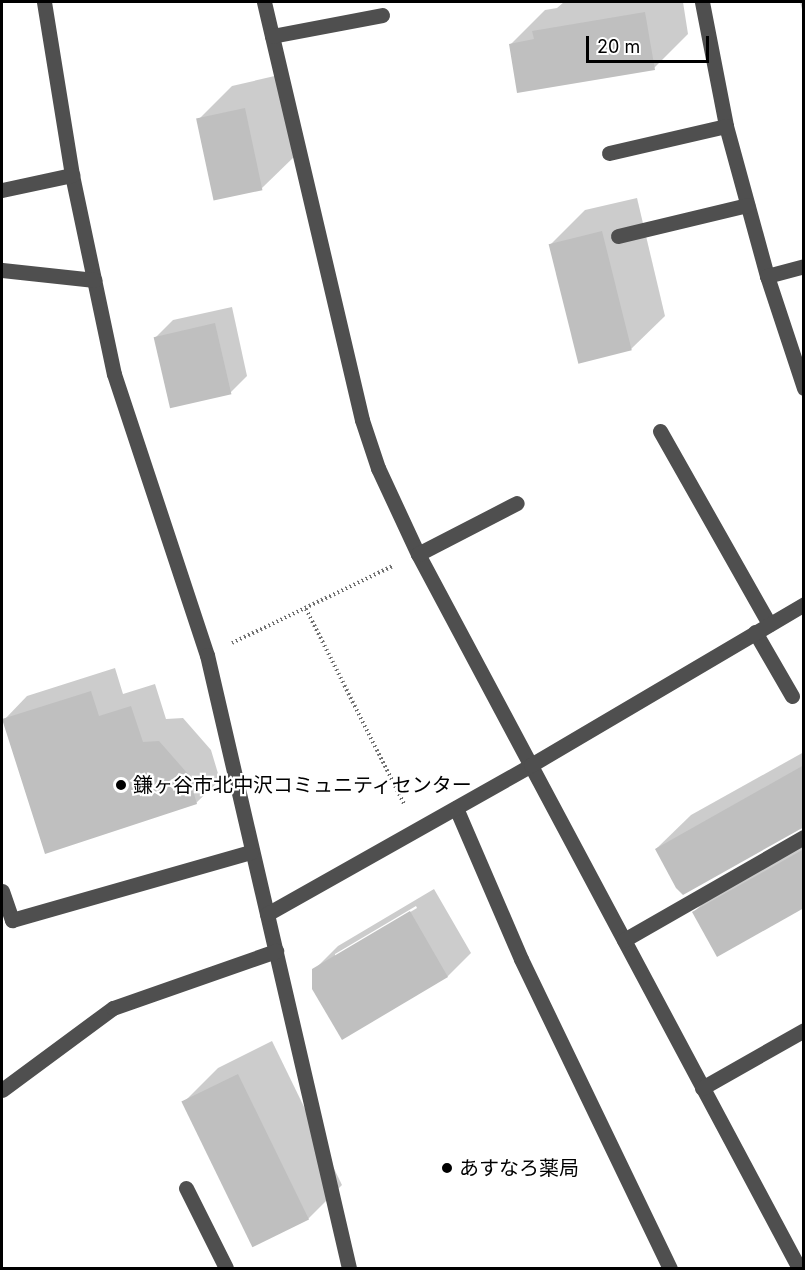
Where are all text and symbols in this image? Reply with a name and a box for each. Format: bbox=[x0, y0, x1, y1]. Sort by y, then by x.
scale bar bbox=[589, 24, 712, 62]
text: 20 m bbox=[597, 36, 640, 57]
place label: 鎌ヶ谷市北中沢コミュニティセンター bbox=[133, 773, 473, 797]
marker: 鎌ヶ谷市北中沢コミュニティセンター bbox=[114, 778, 128, 792]
place label: あすなろ薬局 bbox=[459, 1156, 579, 1180]
marker: あすなろ薬局 bbox=[440, 1161, 454, 1175]

